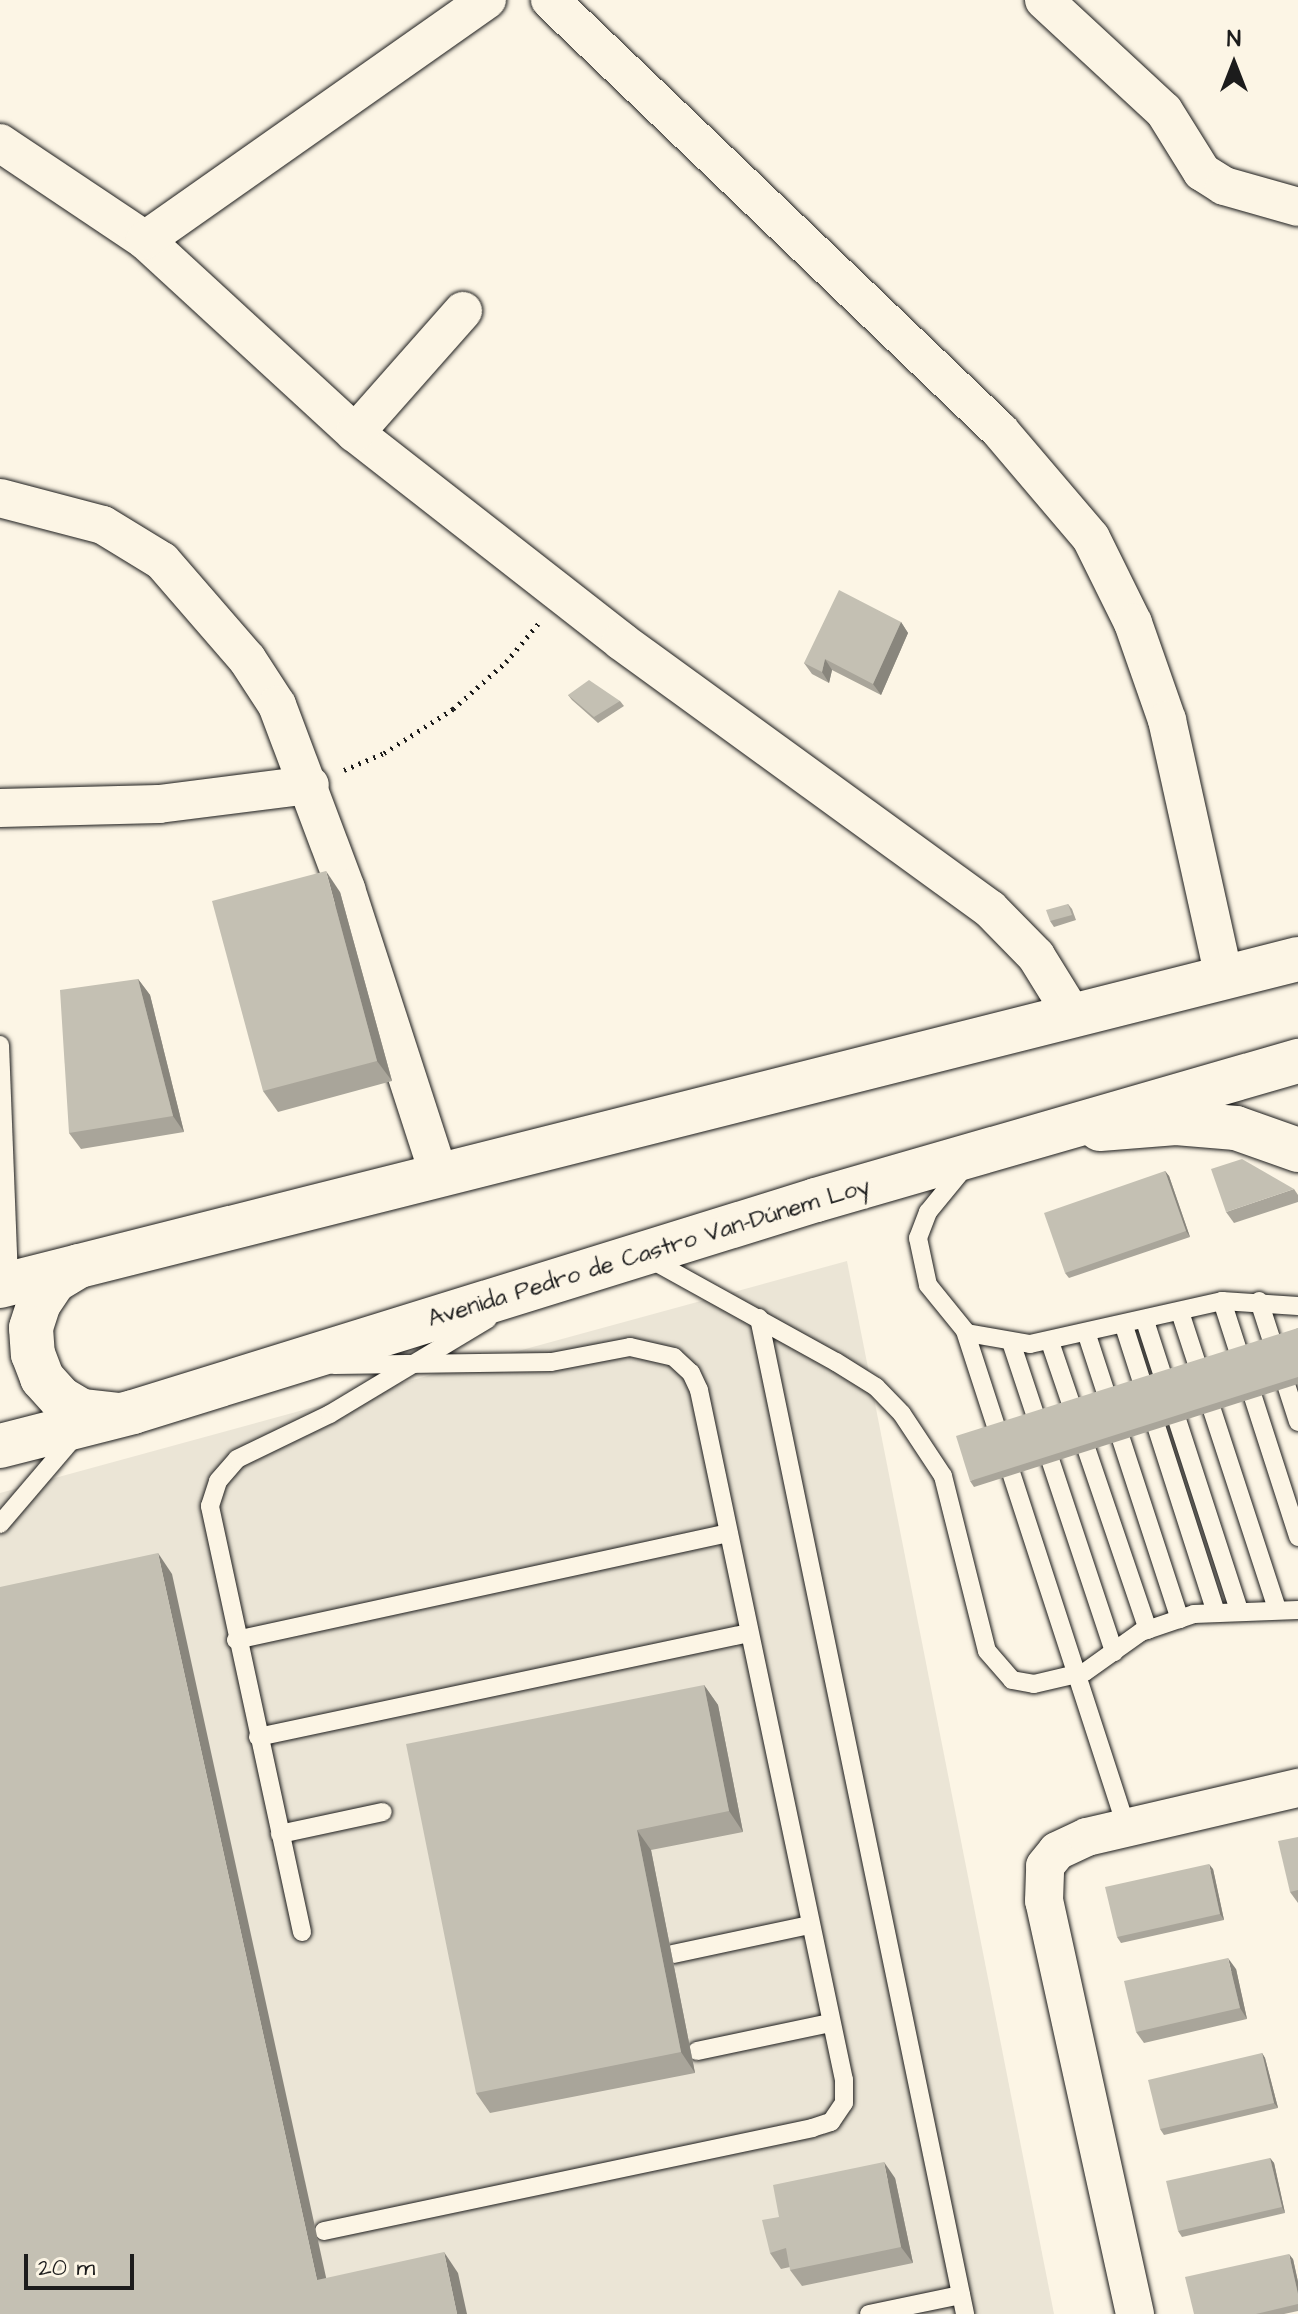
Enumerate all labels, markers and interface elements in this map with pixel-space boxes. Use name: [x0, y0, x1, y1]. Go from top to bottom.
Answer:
north arrow: [1194, 24, 1274, 104]
text: N: [1227, 24, 1241, 55]
street label: Avenida Pedro de Castro Van-Dúnem Loy: [424, 1172, 874, 1334]
scale bar: [28, 2238, 138, 2288]
text: 20 m: [38, 2251, 95, 2285]

